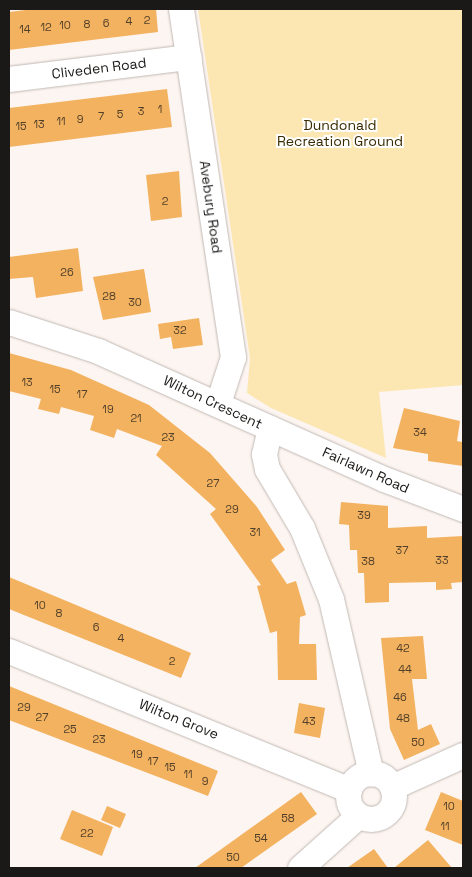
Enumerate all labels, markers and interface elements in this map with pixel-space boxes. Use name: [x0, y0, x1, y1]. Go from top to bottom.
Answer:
house number: 2: [144, 13, 150, 27]
house number: 4: [126, 14, 132, 28]
house number: 6: [103, 16, 109, 30]
house number: 8: [84, 17, 90, 31]
house number: 10: [59, 18, 71, 32]
house number: 12: [40, 20, 52, 34]
house number: 14: [19, 22, 31, 36]
street label: Cliveden Road: [51, 54, 147, 82]
house number: 1: [158, 102, 162, 116]
house number: 3: [138, 104, 144, 118]
house number: 5: [117, 107, 123, 121]
house number: 7: [98, 109, 104, 123]
house number: 9: [77, 112, 83, 126]
house number: 11: [56, 114, 66, 128]
house number: 13: [33, 117, 45, 131]
park label: Dundonald Recreation Ground: [277, 117, 403, 150]
house number: 15: [15, 119, 27, 133]
street label: Avebury Road: [196, 160, 226, 254]
house number: 2: [162, 194, 168, 208]
house number: 26: [60, 265, 74, 279]
house number: 28: [102, 289, 116, 303]
house number: 30: [128, 295, 142, 309]
house number: 32: [173, 323, 187, 337]
street label: Wilton Crescent: [161, 372, 265, 432]
house number: 13: [21, 375, 33, 389]
house number: 15: [49, 382, 61, 396]
house number: 17: [77, 387, 87, 401]
house number: 19: [102, 402, 114, 416]
house number: 21: [130, 411, 142, 425]
house number: 34: [413, 425, 427, 439]
house number: 23: [161, 430, 175, 444]
street label: Fairlawn Road: [320, 443, 412, 497]
house number: 27: [207, 476, 219, 490]
house number: 29: [225, 502, 239, 516]
house number: 39: [357, 508, 371, 522]
house number: 31: [249, 525, 261, 539]
house number: 37: [396, 543, 408, 557]
house number: 33: [435, 553, 449, 567]
house number: 38: [361, 554, 375, 568]
house number: 10: [34, 598, 46, 612]
house number: 8: [56, 606, 62, 620]
house number: 6: [93, 620, 99, 634]
house number: 4: [118, 631, 124, 645]
house number: 42: [396, 641, 410, 655]
house number: 2: [169, 654, 175, 668]
house number: 44: [398, 662, 412, 676]
house number: 46: [393, 690, 407, 704]
street label: Wilton Grove: [137, 695, 221, 743]
house number: 29: [17, 700, 31, 714]
house number: 27: [36, 710, 48, 724]
house number: 48: [396, 711, 410, 725]
house number: 43: [302, 714, 316, 728]
house number: 25: [63, 722, 77, 736]
house number: 23: [92, 732, 106, 746]
house number: 50: [411, 735, 425, 749]
house number: 19: [131, 747, 143, 761]
house number: 17: [148, 754, 158, 768]
house number: 15: [164, 760, 176, 774]
house number: 11: [183, 767, 193, 781]
house number: 9: [202, 774, 208, 788]
house number: 10: [443, 799, 455, 813]
house number: 58: [281, 811, 295, 825]
house number: 11: [440, 819, 450, 833]
house number: 22: [80, 826, 94, 840]
house number: 54: [254, 831, 268, 845]
house number: 50: [226, 850, 240, 864]

